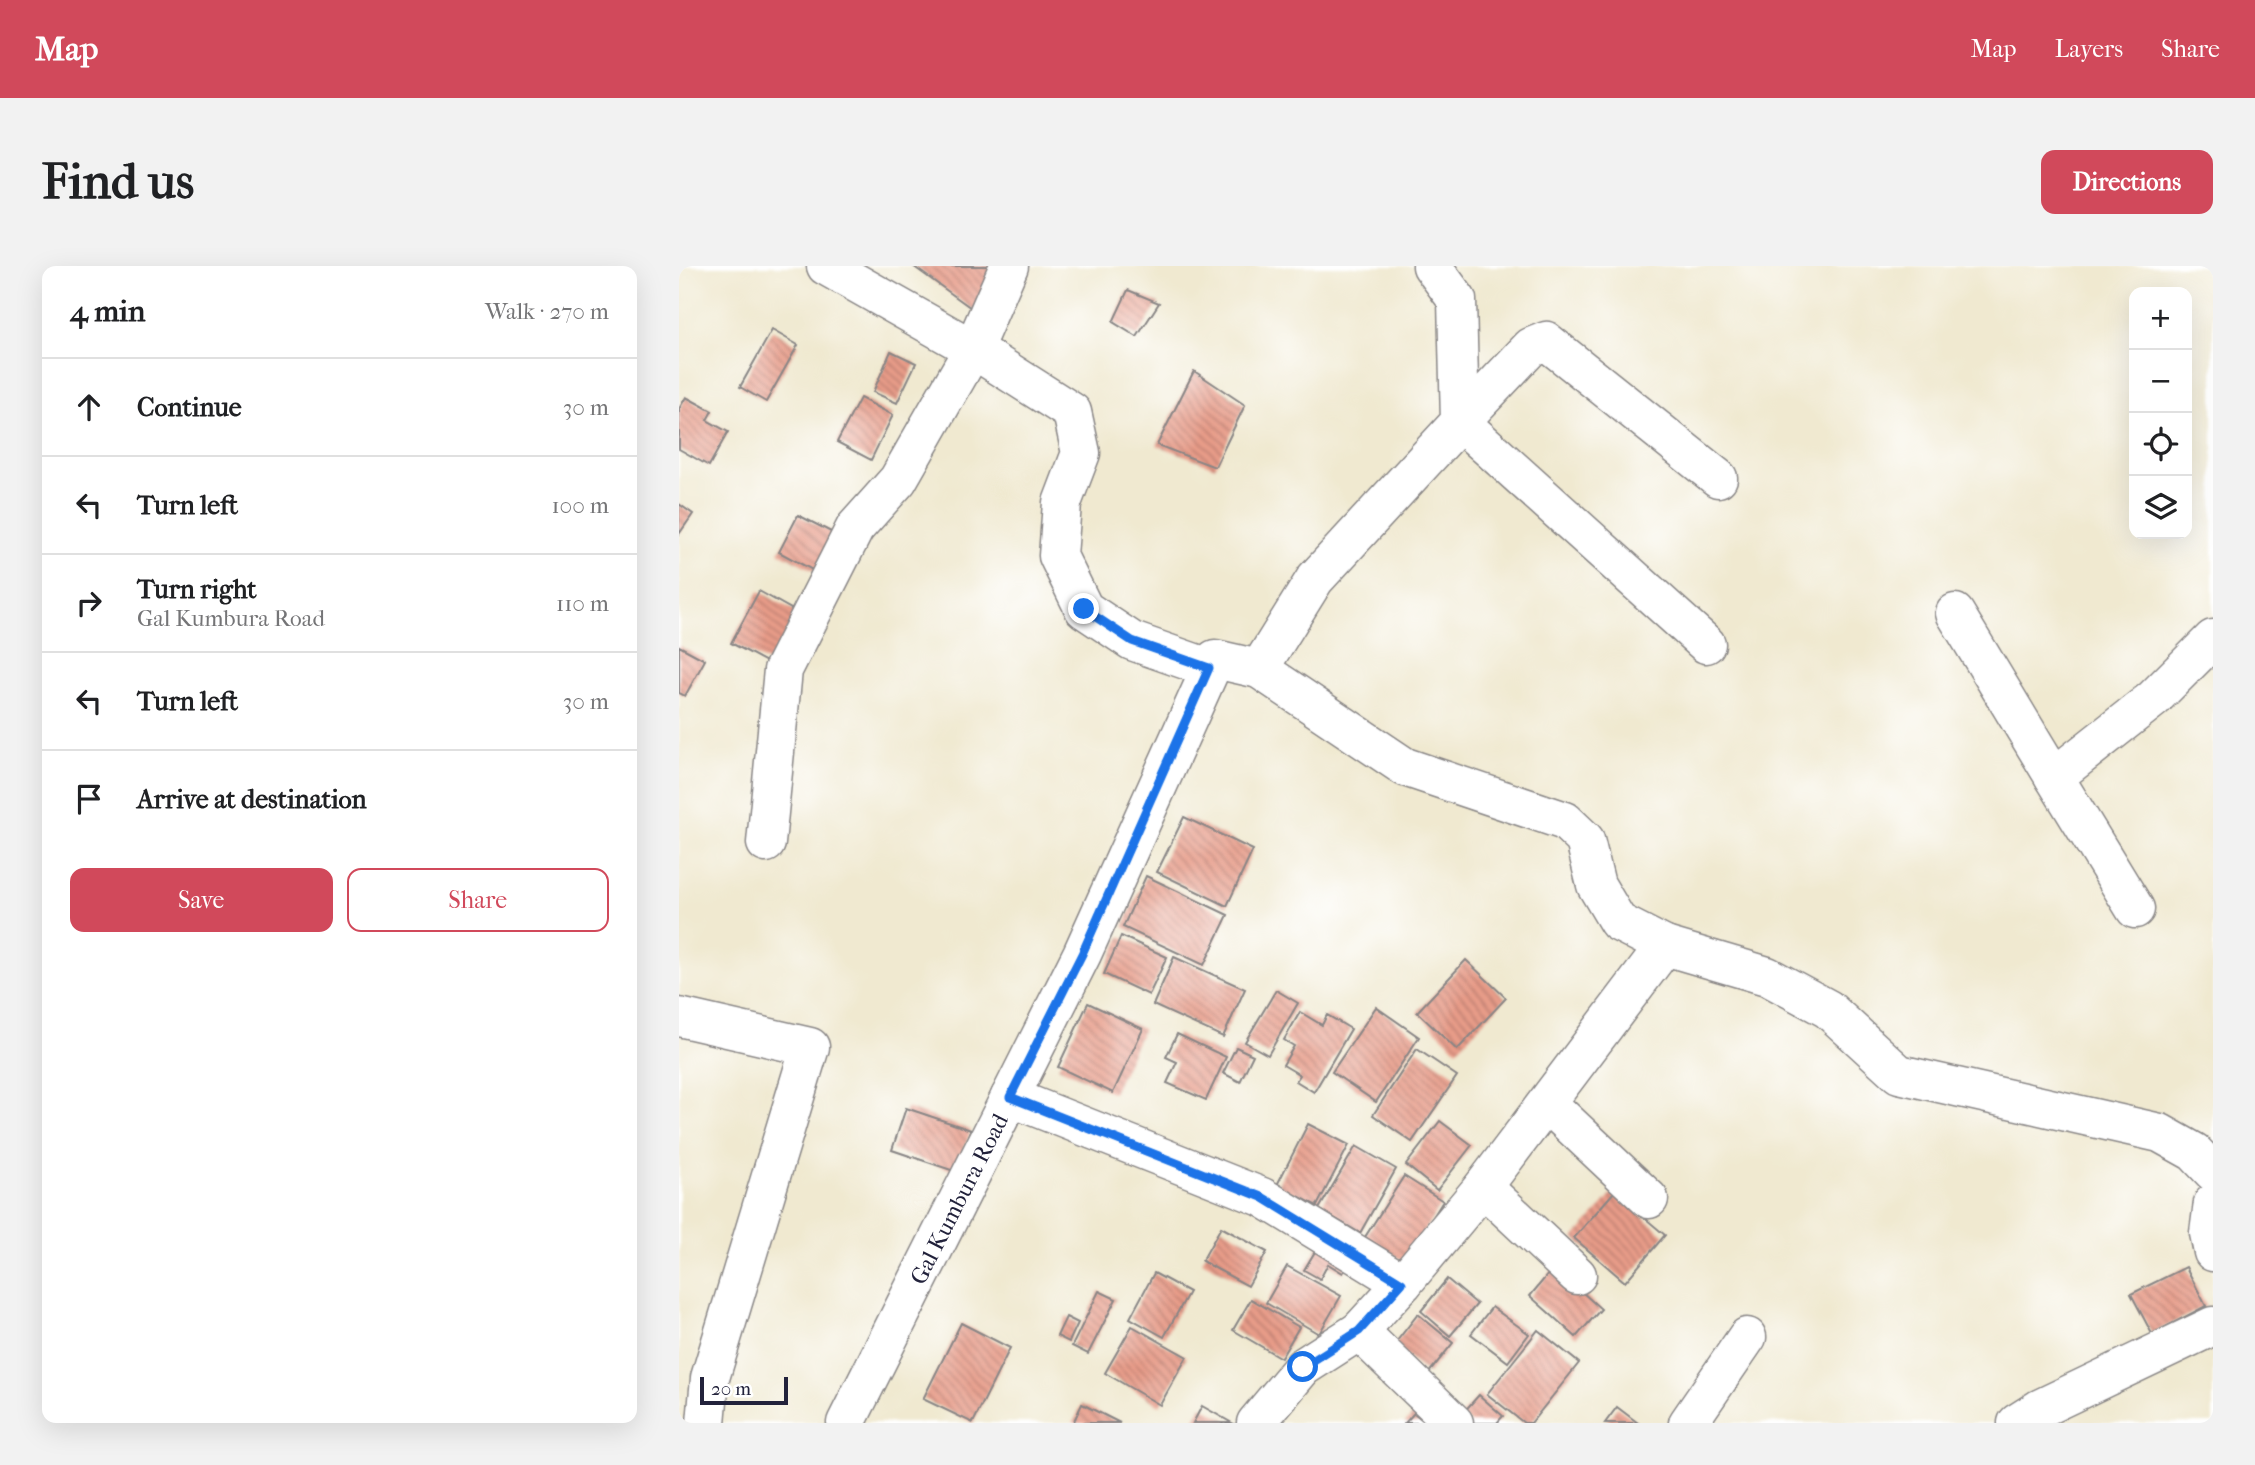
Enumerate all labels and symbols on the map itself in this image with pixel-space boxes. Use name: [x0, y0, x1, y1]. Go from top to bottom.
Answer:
route end: [1068, 593, 1099, 624]
street label: Gal Kumbura Road: [905, 1109, 1014, 1289]
route start: [1287, 1351, 1318, 1382]
scale bar: [700, 1374, 787, 1406]

